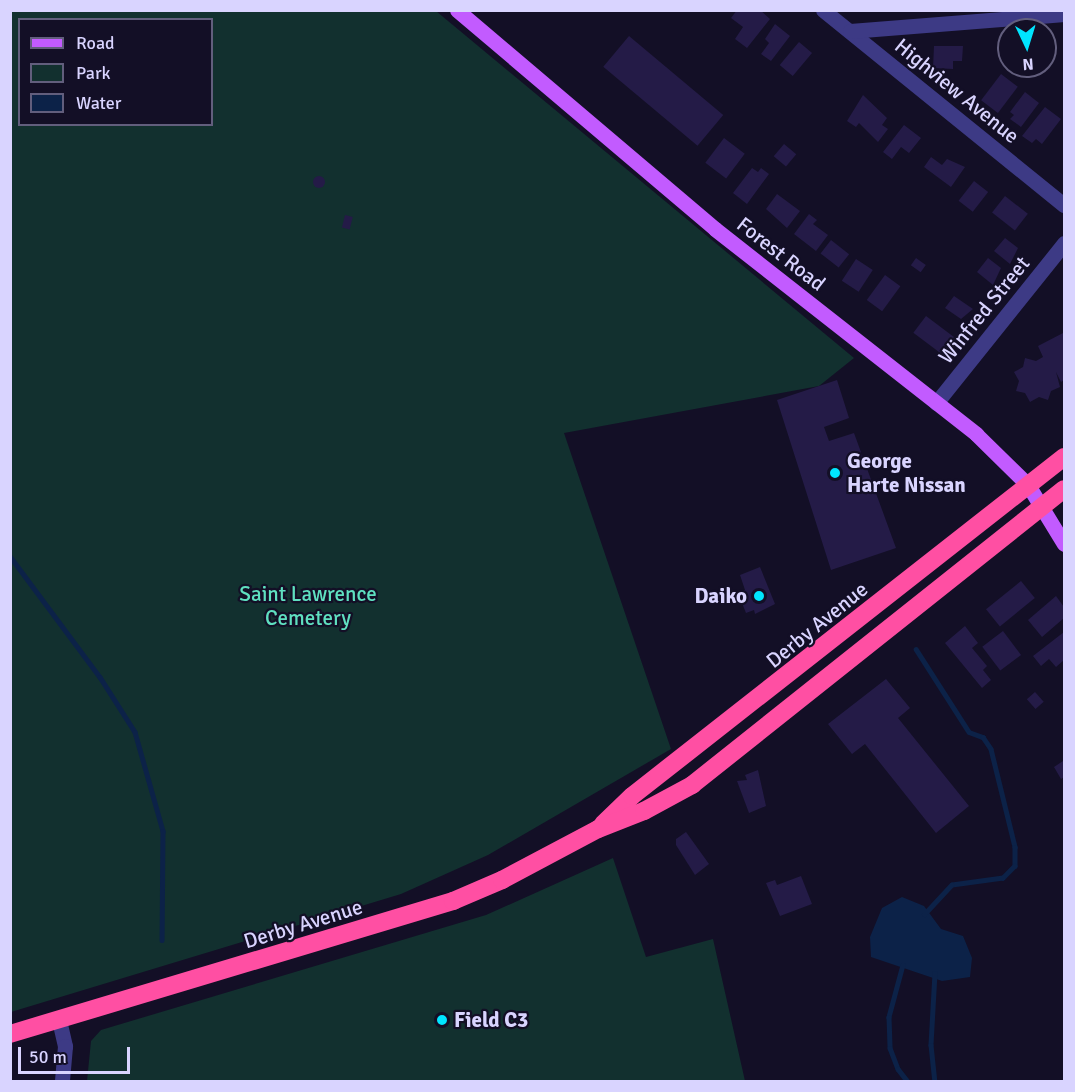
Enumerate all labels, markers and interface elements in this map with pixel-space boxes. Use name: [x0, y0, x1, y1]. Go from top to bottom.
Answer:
legend: [18, 18, 213, 126]
north arrow: [997, 18, 1057, 78]
text: Road: [76, 32, 115, 54]
street label: Highview Avenue: [890, 33, 1024, 149]
text: N: [1022, 54, 1034, 74]
text: Park: [76, 62, 111, 84]
text: Water: [76, 92, 121, 114]
street label: Forest Road: [732, 212, 830, 296]
street label: Winfred Street: [933, 251, 1035, 369]
place label: George Harte Nissan: [847, 448, 966, 498]
marker: George Harte Nissan: [828, 466, 842, 480]
street label: Derby Avenue: [761, 576, 873, 674]
park label: Saint Lawrence Cemetery: [239, 581, 377, 631]
place label: Daiko: [695, 583, 747, 609]
marker: Daiko: [752, 589, 766, 603]
street label: Derby Avenue: [240, 894, 366, 954]
place label: Field C3: [454, 1007, 528, 1033]
marker: Field C3: [435, 1013, 449, 1027]
scale bar: [21, 1035, 134, 1073]
text: 50 m: [29, 1046, 67, 1068]

